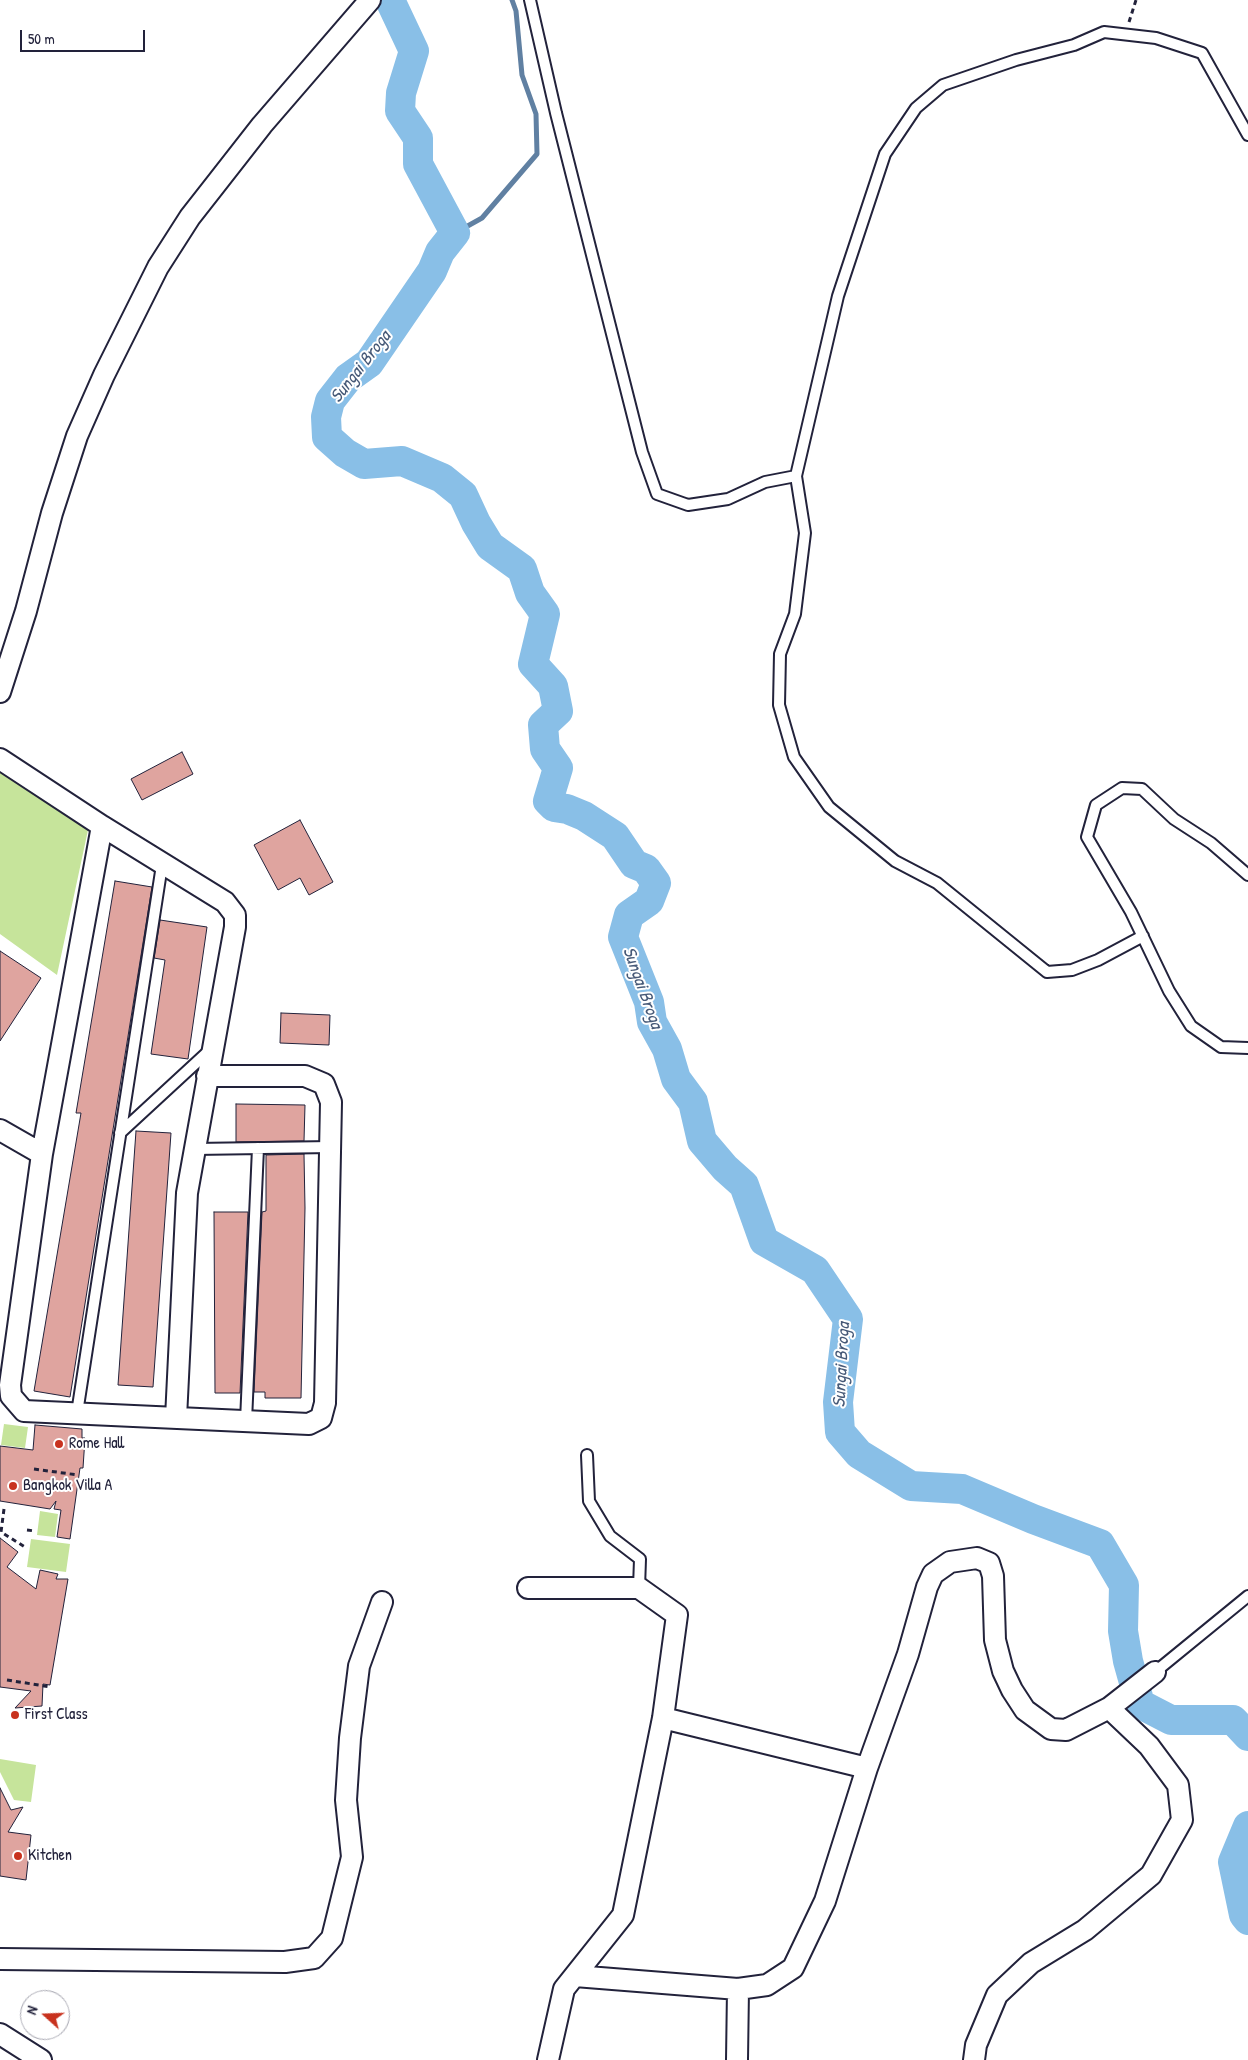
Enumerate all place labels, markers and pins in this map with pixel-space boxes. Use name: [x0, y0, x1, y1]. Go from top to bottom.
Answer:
place label: Rome Hall: [69, 1434, 124, 1454]
marker: Rome Hall: [53, 1438, 65, 1450]
place label: Bangkok Villa A: [23, 1476, 112, 1496]
marker: Bangkok Villa A: [7, 1480, 19, 1492]
place label: First Class: [25, 1705, 88, 1725]
marker: First Class: [9, 1709, 21, 1721]
place label: Kitchen: [28, 1846, 72, 1866]
marker: Kitchen: [12, 1850, 24, 1862]

